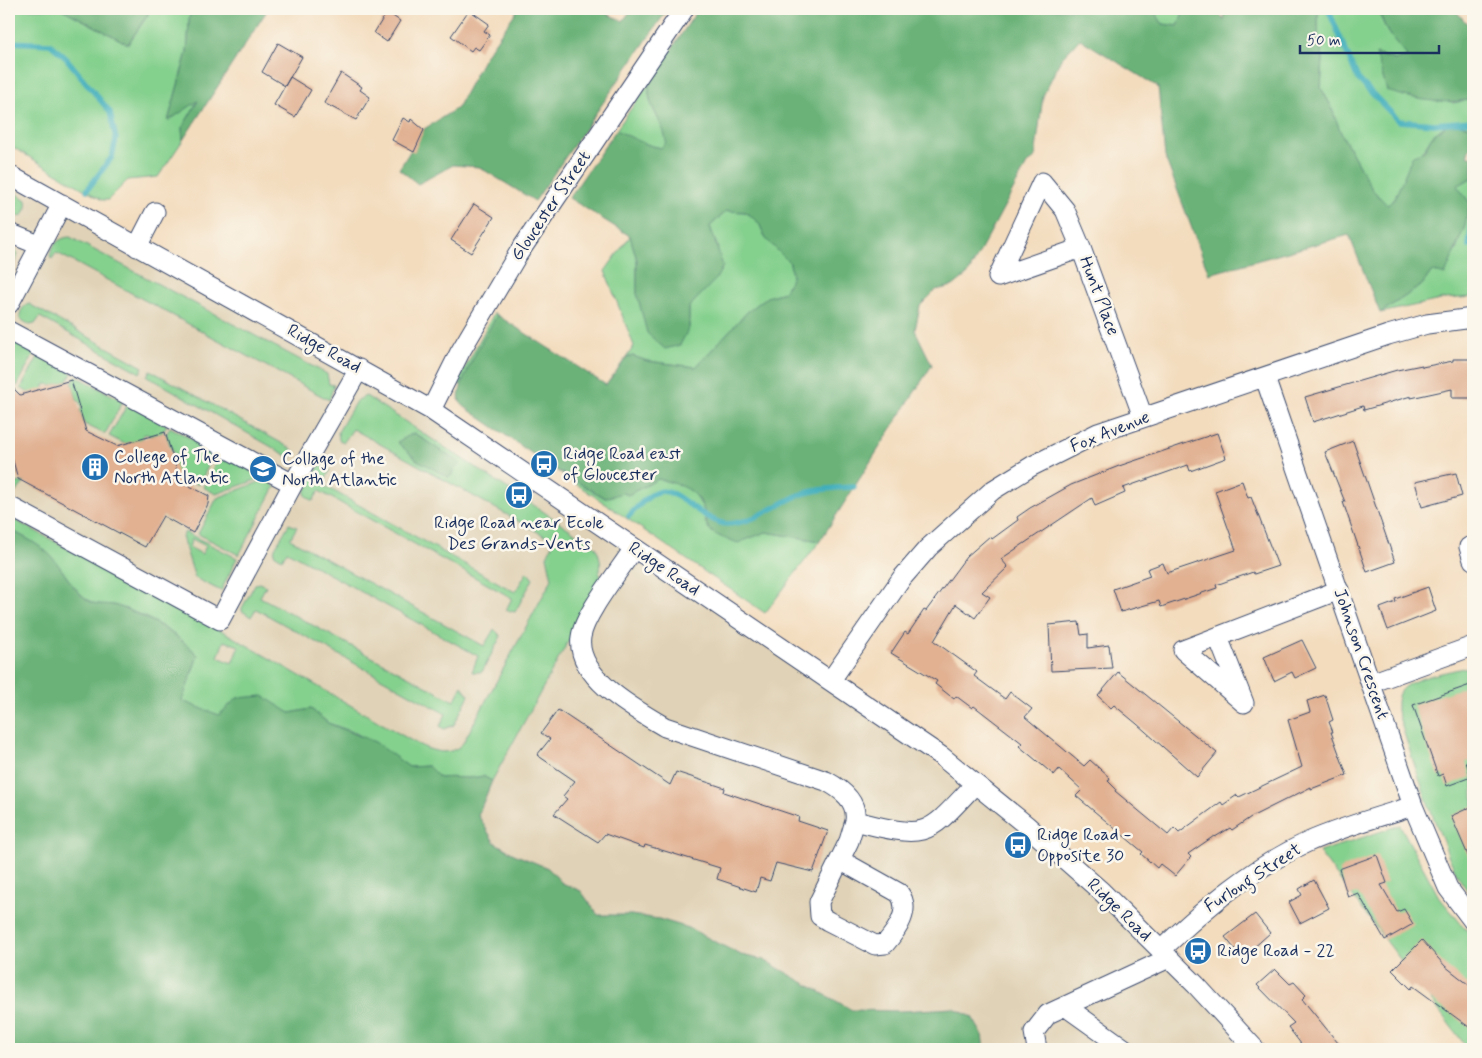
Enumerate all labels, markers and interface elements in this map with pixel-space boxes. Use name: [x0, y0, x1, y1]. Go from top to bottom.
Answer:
scale bar: [1300, 22, 1438, 54]
text: 50 m: [1307, 31, 1341, 51]
street label: Gloucester Street: [505, 146, 597, 266]
street label: Hunt Place: [1073, 253, 1125, 339]
street label: Ridge Road: [282, 319, 366, 380]
street label: Fox Avenue: [1067, 405, 1153, 459]
place label: Ridge Road east of Gloucester: [563, 442, 681, 487]
place label: College of The North Atlantic: [114, 445, 229, 490]
place label: Collage of the North Atlantic: [282, 447, 397, 492]
bus stop icon: Ridge Road east of Gloucester: [529, 449, 559, 479]
building icon: College of The North Atlantic: [80, 452, 110, 482]
school or university icon: Collage of the North Atlantic: [248, 454, 278, 484]
bus stop icon: Ridge Road near Ecole Des Grands-Vents: [504, 480, 534, 510]
place label: Ridge Road near Ecole Des Grands-Vents: [434, 511, 604, 556]
street label: Ridge Road: [623, 536, 705, 603]
street label: Johnson Crescent: [1327, 585, 1395, 723]
place label: Ridge Road - Opposite 30: [1037, 823, 1132, 868]
bus stop icon: Ridge Road - Opposite 30: [1003, 830, 1033, 860]
street label: Furlong Street: [1200, 838, 1307, 920]
street label: Ridge Road: [1081, 873, 1157, 948]
bus stop icon: Ridge Road - 22: [1183, 936, 1213, 966]
place label: Ridge Road - 22: [1217, 939, 1335, 964]

